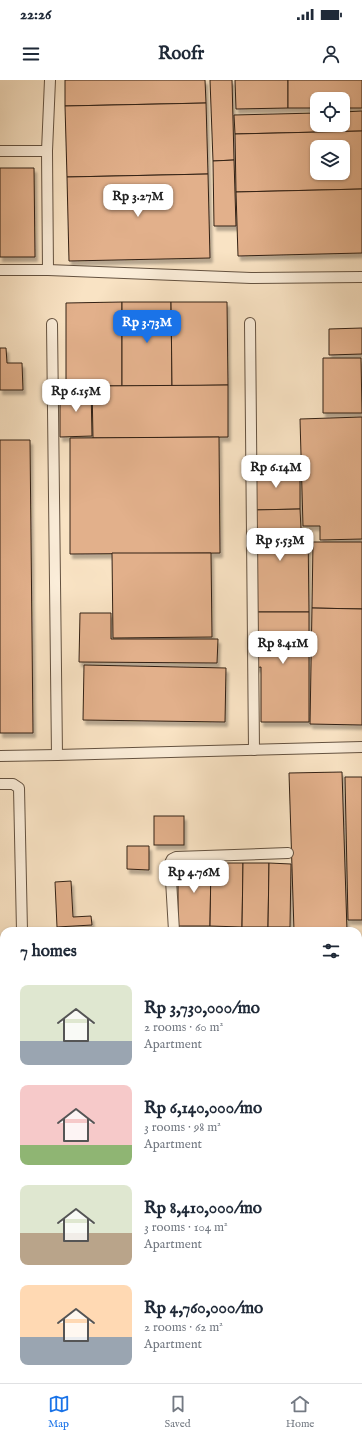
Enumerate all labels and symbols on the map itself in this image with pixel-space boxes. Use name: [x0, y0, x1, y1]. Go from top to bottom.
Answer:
pin: Rp 3.27M: [97, 184, 179, 218]
pin: Rp 3.73M: [106, 310, 188, 344]
pin: Rp 6.15M: [35, 379, 117, 413]
pin: Rp 6.14M: [235, 455, 317, 489]
pin: Rp 5.53M: [239, 528, 321, 562]
pin: Rp 8.41M: [242, 631, 324, 665]
pin: Rp 4.76M: [153, 860, 235, 894]

